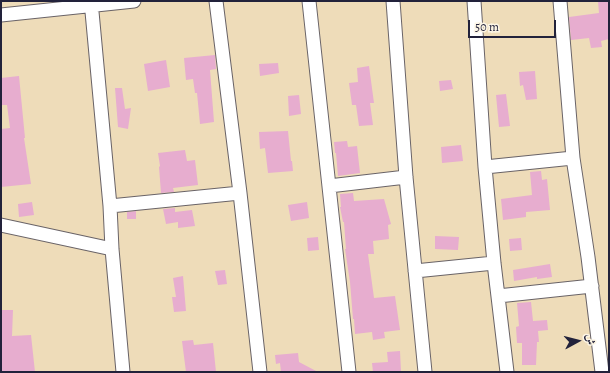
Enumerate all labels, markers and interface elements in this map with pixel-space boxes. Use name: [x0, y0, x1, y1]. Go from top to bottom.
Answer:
scale bar: [470, 12, 558, 38]
text: 50 m: [475, 19, 499, 35]
north arrow: [558, 321, 598, 361]
text: ش: [582, 333, 599, 346]

